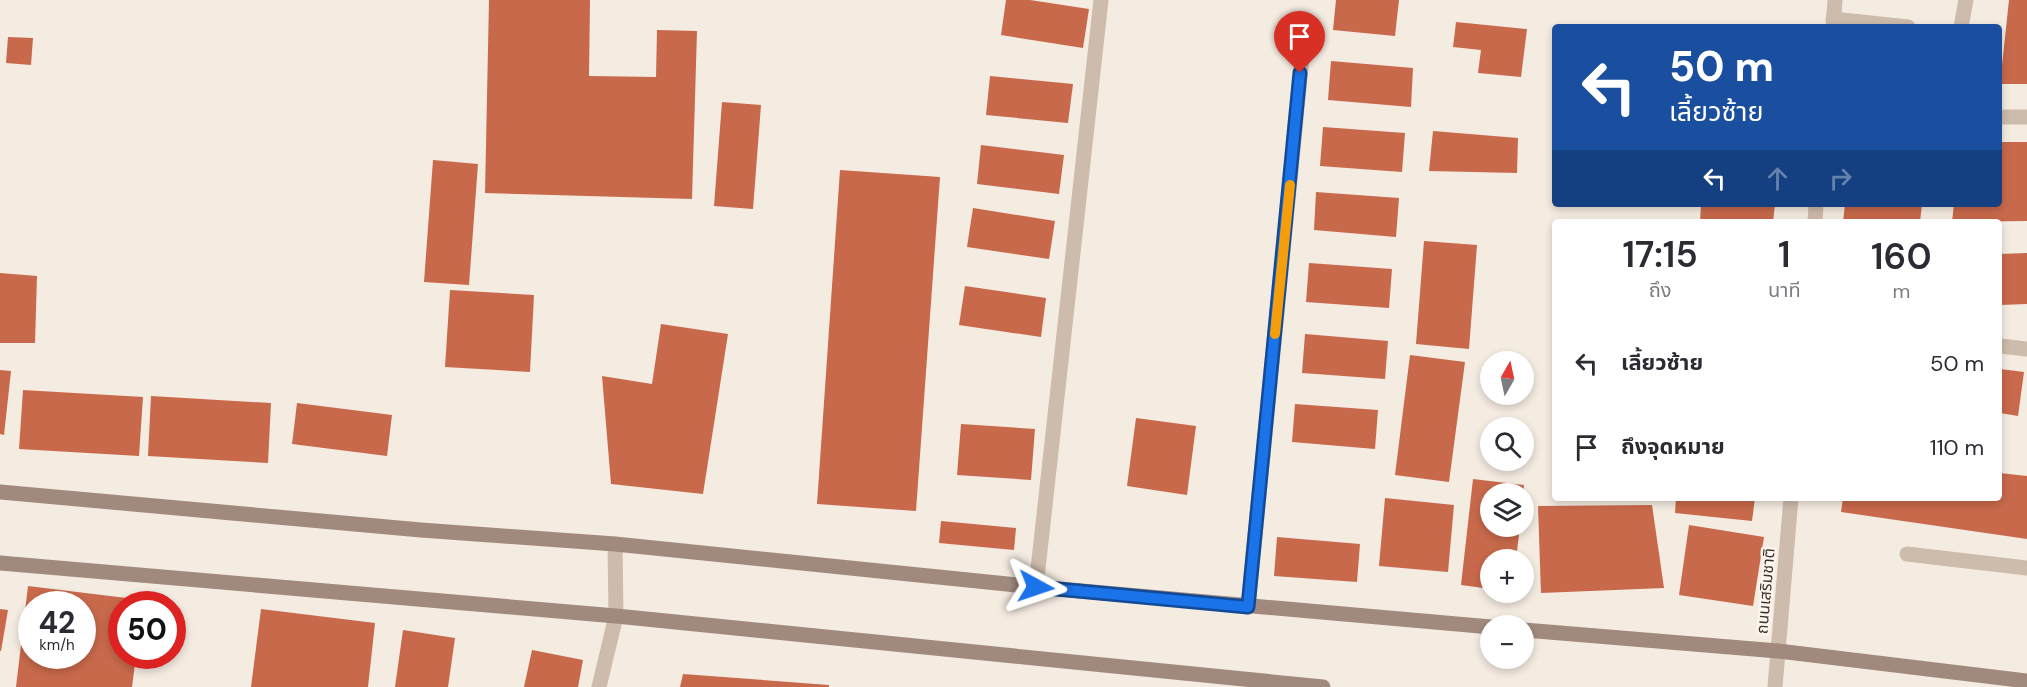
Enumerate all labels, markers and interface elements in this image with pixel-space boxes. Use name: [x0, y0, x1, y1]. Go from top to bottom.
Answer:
pin: [1274, 11, 1325, 73]
icon: arrive: [1283, 20, 1316, 53]
text: 50 m: [1669, 39, 1774, 94]
icon: left: [1570, 48, 1648, 126]
text: เลี้ยวซ้าย: [1669, 94, 1763, 129]
icon: left: [1698, 162, 1731, 195]
icon: ahead: [1761, 162, 1794, 195]
icon: right: [1824, 162, 1857, 195]
text: 17:15: [1622, 231, 1698, 278]
text: 1: [1778, 231, 1791, 278]
text: 160: [1871, 233, 1932, 280]
text: ถึง: [1649, 277, 1671, 303]
text: นาที: [1768, 277, 1801, 303]
text: m: [1892, 278, 1910, 304]
icon: left: [1570, 347, 1603, 380]
text: เลี้ยวซ้าย: [1621, 348, 1703, 377]
text: 50 m: [1930, 349, 1984, 378]
north arrow: [1480, 351, 1534, 405]
map controls: [1480, 351, 1534, 669]
button: search: [1480, 417, 1534, 471]
icon: arrive: [1570, 431, 1603, 464]
text: ถึงจุดหมาย: [1621, 432, 1725, 461]
text: 110 m: [1930, 433, 1984, 462]
button: layers: [1480, 483, 1534, 537]
street label: ถนนเสริมชาติ: [1751, 547, 1780, 635]
button: +: [1480, 549, 1534, 603]
position arrow: [1004, 555, 1068, 619]
speed limit sign: 50: [108, 591, 186, 669]
text: 42: [39, 603, 75, 642]
button: −: [1480, 615, 1534, 669]
text: km/h: [39, 635, 75, 655]

